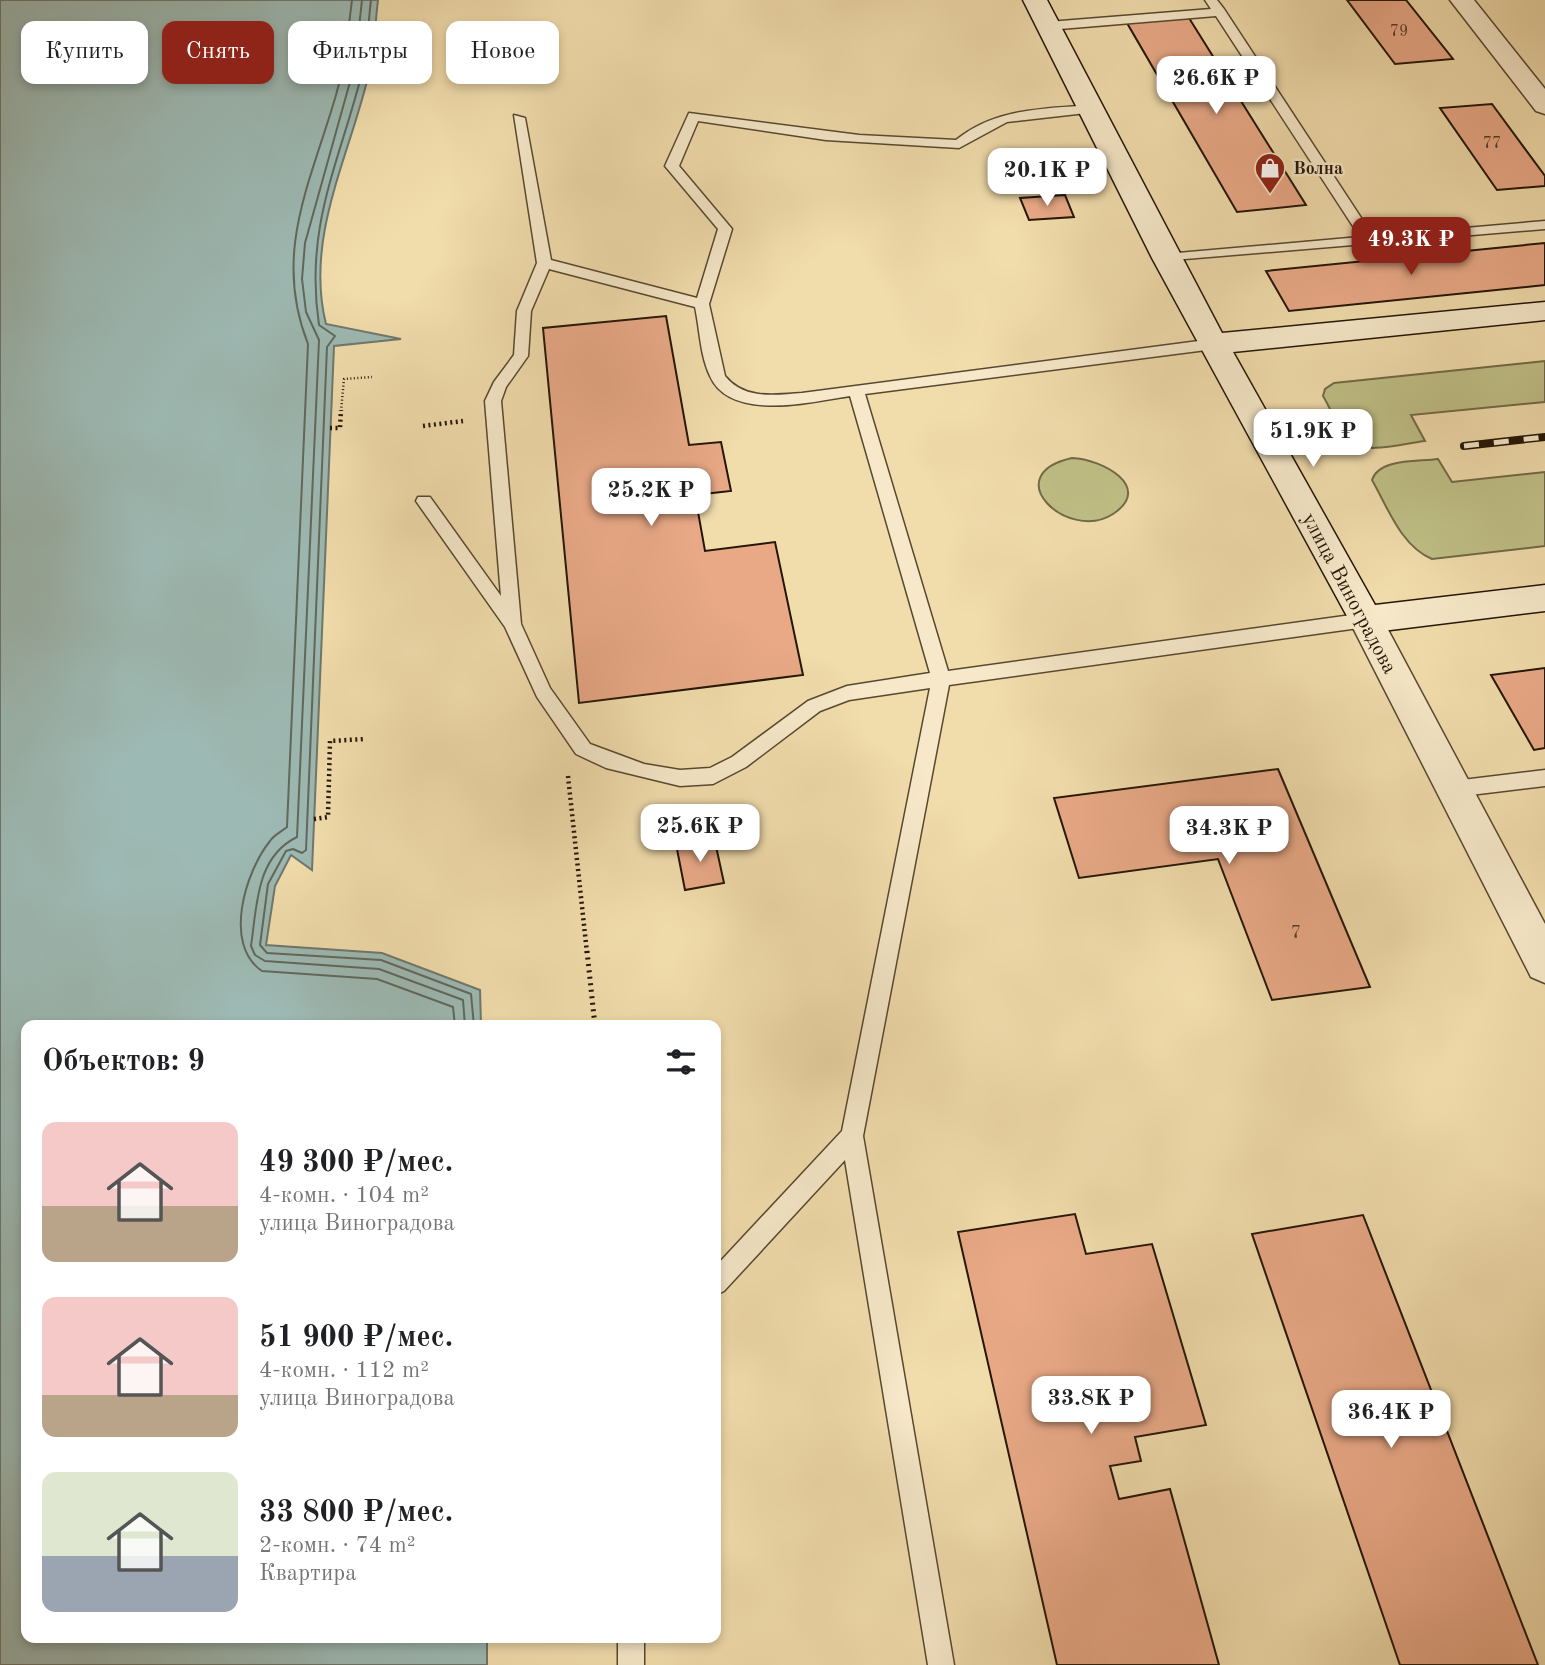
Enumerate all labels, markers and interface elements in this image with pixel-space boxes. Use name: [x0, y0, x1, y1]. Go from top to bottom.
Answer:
chip: Купить: [21, 21, 148, 84]
chip: Снять: [162, 21, 274, 84]
chip: Фильтры: [288, 21, 432, 84]
chip: Новое: [446, 21, 559, 84]
house number: 79: [1390, 24, 1408, 40]
pin: 26.6K ₽: [1151, 57, 1281, 116]
text: 26.6K ₽: [1173, 67, 1259, 90]
house number: 77: [1483, 136, 1501, 152]
pin: 20.1K ₽: [982, 148, 1112, 208]
shop icon: Волна: [1253, 151, 1287, 195]
text: 20.1K ₽: [1004, 159, 1090, 182]
place label: Волна: [1293, 160, 1343, 178]
pin: 49.3K ₽: [1346, 218, 1476, 277]
text: 49.3K ₽: [1368, 228, 1454, 251]
pin: 51.9K ₽: [1248, 410, 1378, 469]
text: 51.9K ₽: [1270, 420, 1356, 443]
pin: 25.2K ₽: [586, 468, 716, 528]
text: 25.2K ₽: [608, 479, 694, 502]
street label: улица Виноградова: [1297, 510, 1400, 678]
pin: 25.6K ₽: [635, 804, 765, 864]
pin: 34.3K ₽: [1164, 806, 1294, 866]
text: 25.6K ₽: [657, 815, 743, 838]
text: 34.3K ₽: [1186, 817, 1272, 840]
house number: 7: [1291, 924, 1301, 942]
icon: filters: [662, 1043, 700, 1081]
text: Объектов: 9: [42, 1047, 205, 1077]
text: 49 300 ₽/мес.: [259, 1148, 453, 1178]
icon: home: [98, 1150, 182, 1234]
text: 4-комн. · 104 m²: [259, 1184, 429, 1207]
text: улица Виноградова: [259, 1212, 455, 1235]
text: 51 900 ₽/мес.: [259, 1323, 453, 1353]
icon: home: [98, 1325, 182, 1409]
text: 4-комн. · 112 m²: [259, 1359, 429, 1382]
pin: 33.8K ₽: [1026, 1376, 1156, 1436]
text: улица Виноградова: [259, 1387, 455, 1410]
text: 33.8K ₽: [1048, 1387, 1134, 1410]
pin: 36.4K ₽: [1326, 1390, 1456, 1450]
text: 36.4K ₽: [1348, 1401, 1434, 1424]
text: 33 800 ₽/мес.: [259, 1498, 453, 1528]
icon: home: [98, 1500, 182, 1584]
text: 2-комн. · 74 m²: [259, 1534, 416, 1557]
text: Квартира: [259, 1562, 357, 1585]

